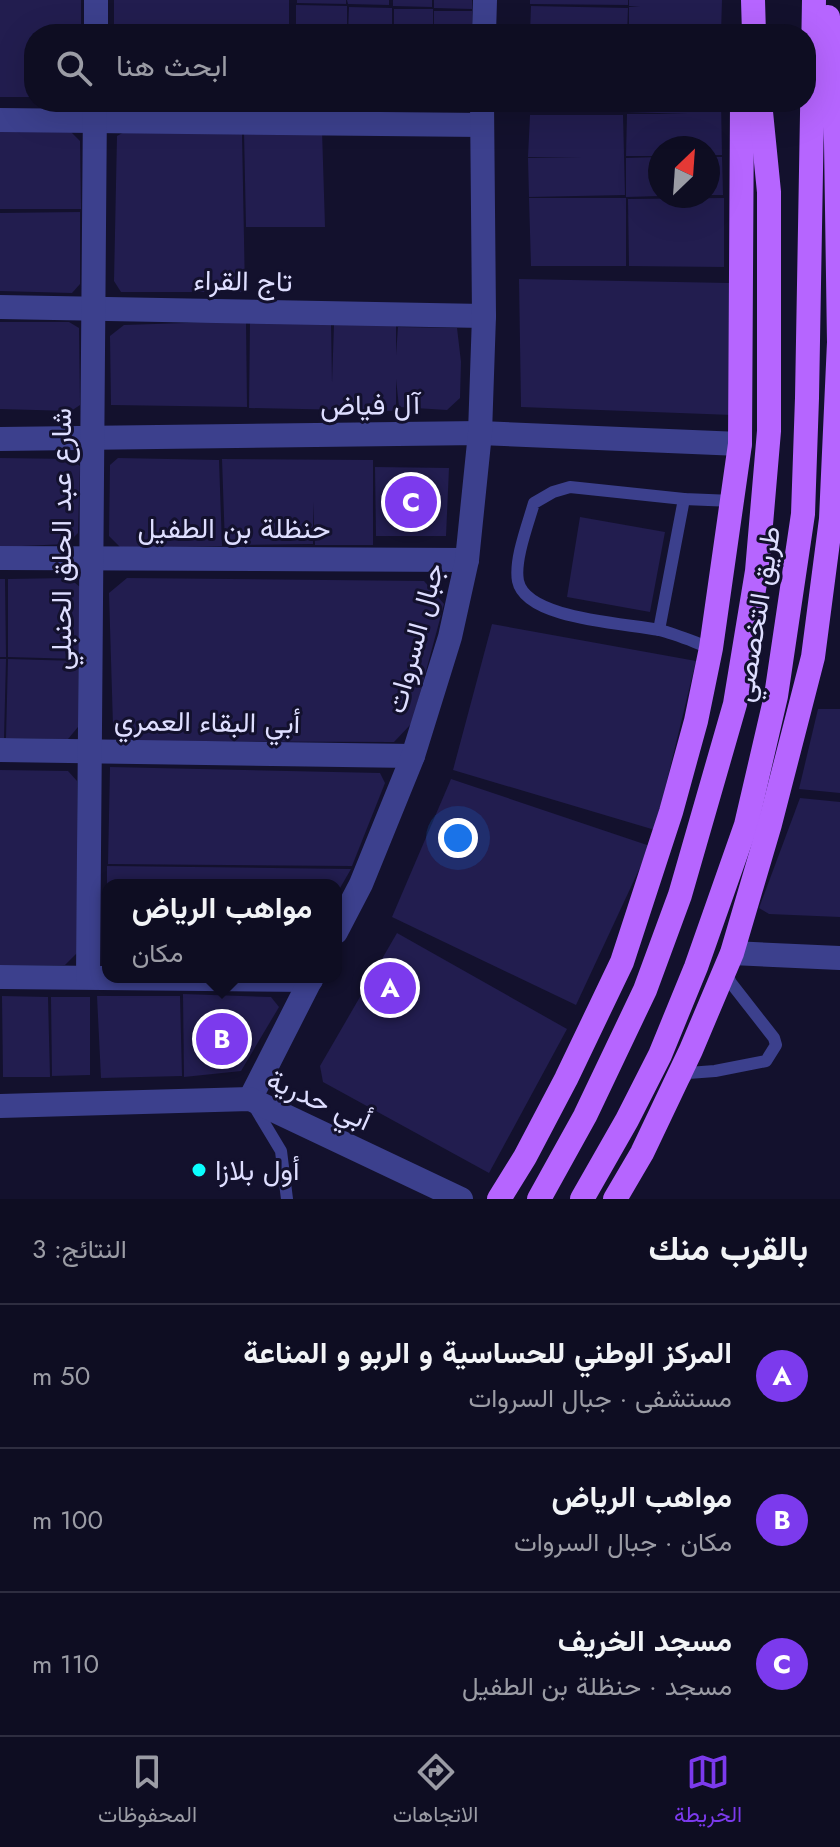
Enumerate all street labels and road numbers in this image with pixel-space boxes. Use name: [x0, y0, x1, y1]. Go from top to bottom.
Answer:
street label: تاج القراء: [193, 260, 293, 302]
street label: آل فياض: [320, 384, 423, 426]
street label: شارع عبد الحلق الحنبلي: [41, 408, 84, 670]
street label: حنظلة بن الطفيل: [137, 508, 331, 549]
street label: طريق التخصصي: [723, 523, 793, 705]
street label: جبال السروات: [375, 558, 455, 718]
street label: أبي البقاء العمري: [113, 700, 301, 746]
street label: أبي حدرية: [259, 1059, 378, 1143]

